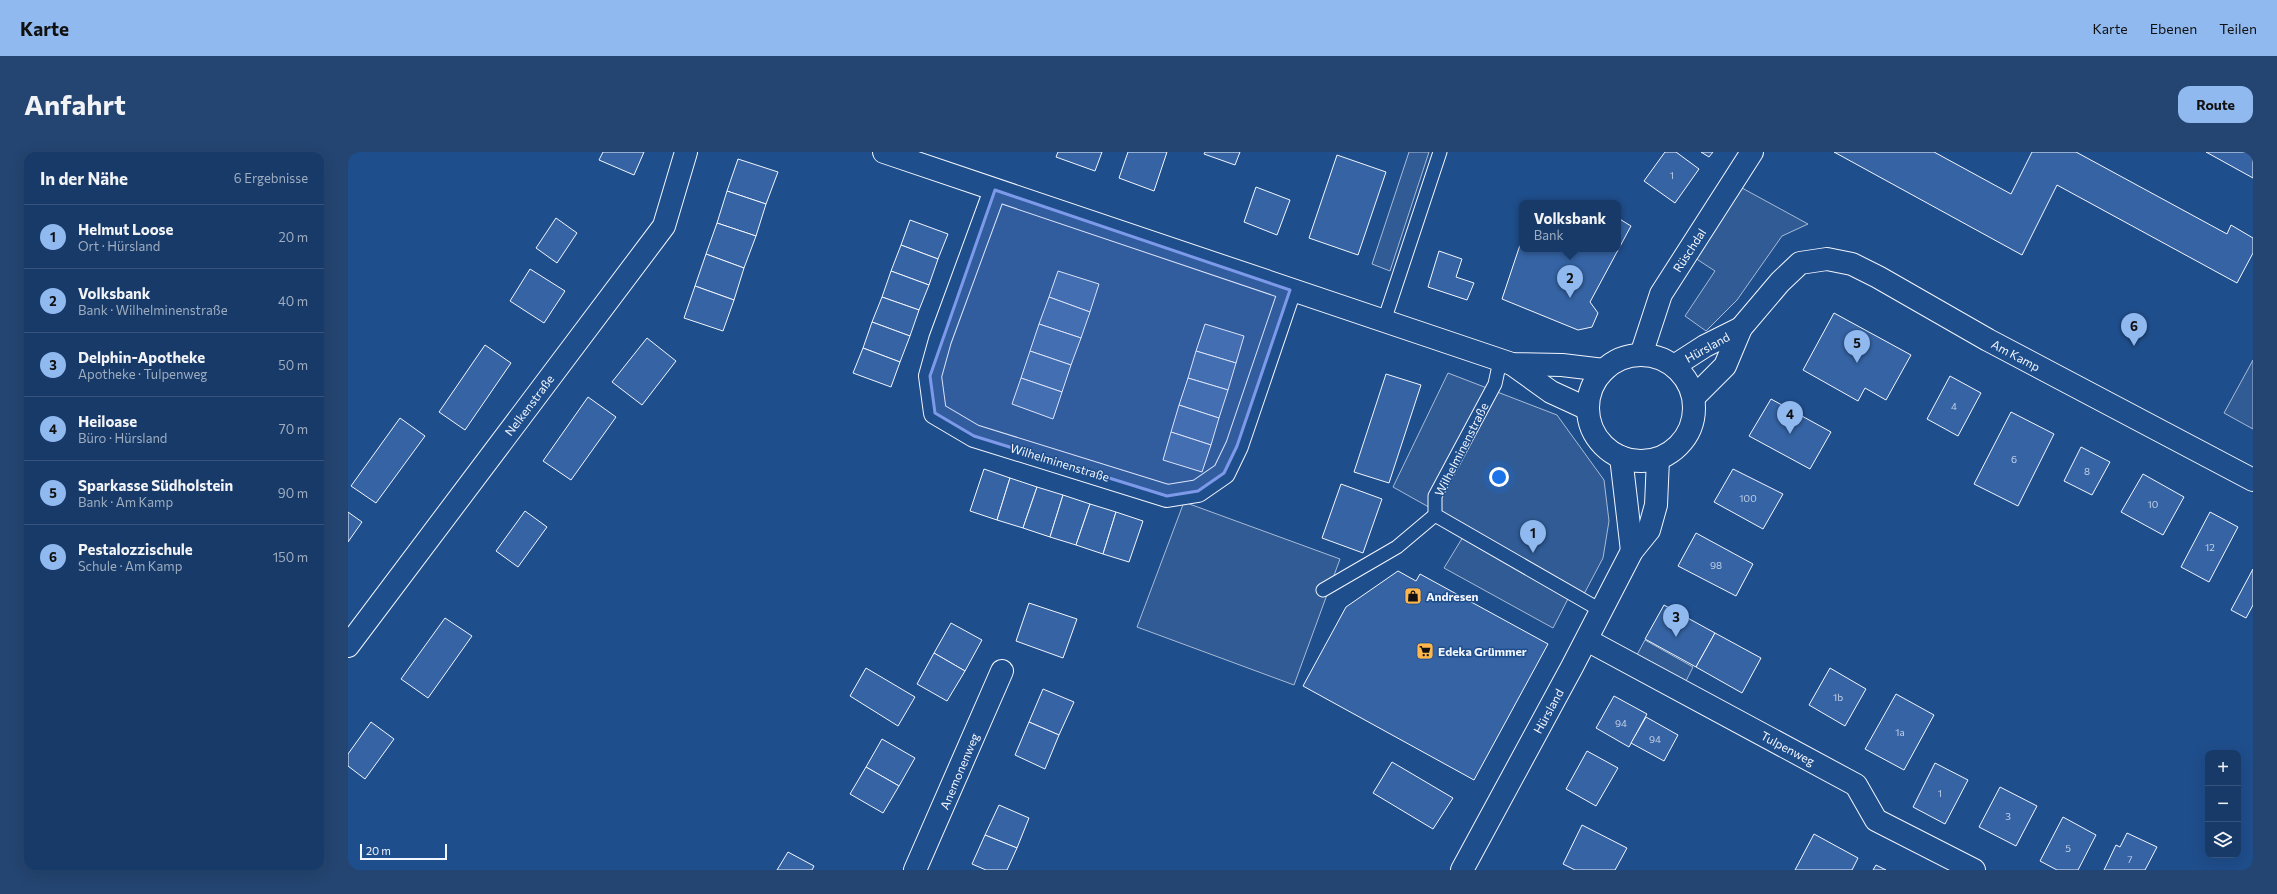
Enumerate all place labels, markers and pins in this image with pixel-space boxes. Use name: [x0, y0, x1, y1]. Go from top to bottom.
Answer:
pin: 2: [1557, 265, 1583, 298]
pin: 6: [2121, 313, 2147, 346]
pin: 5: [1844, 330, 1870, 363]
pin: 4: [1777, 401, 1803, 434]
pin: 1: [1520, 520, 1546, 553]
shop icon: Andresen: [1403, 586, 1423, 606]
place label: Andresen: [1426, 589, 1479, 603]
pin: 3: [1663, 604, 1689, 637]
supermarket icon: Edeka Grümmer: [1415, 641, 1435, 661]
place label: Edeka Grümmer: [1438, 644, 1527, 658]

